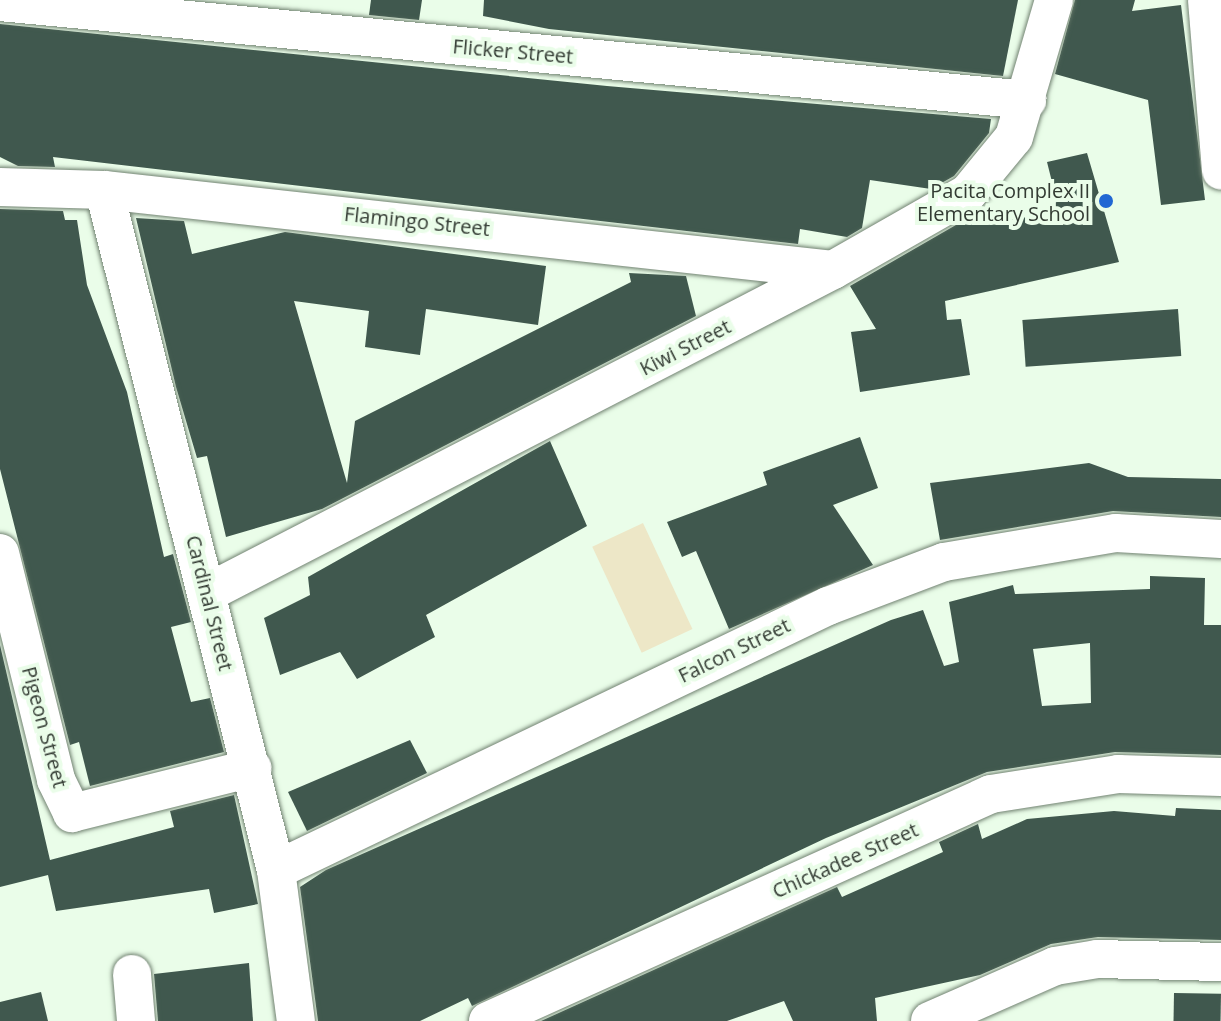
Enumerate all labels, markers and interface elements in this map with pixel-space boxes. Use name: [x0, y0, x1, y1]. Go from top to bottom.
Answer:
street label: Flicker Street: [452, 34, 574, 68]
place label: Pacita Complex II Elementary School: [917, 178, 1090, 225]
marker: Pacita Complex II Elementary School: [1097, 192, 1115, 210]
street label: Flamingo Street: [343, 201, 491, 241]
street label: Kiwi Street: [635, 314, 735, 380]
street label: Cardinal Street: [182, 533, 238, 673]
street label: Falcon Street: [674, 613, 794, 687]
street label: Pigeon Street: [17, 664, 73, 790]
street label: Chickadee Street: [768, 817, 922, 903]

